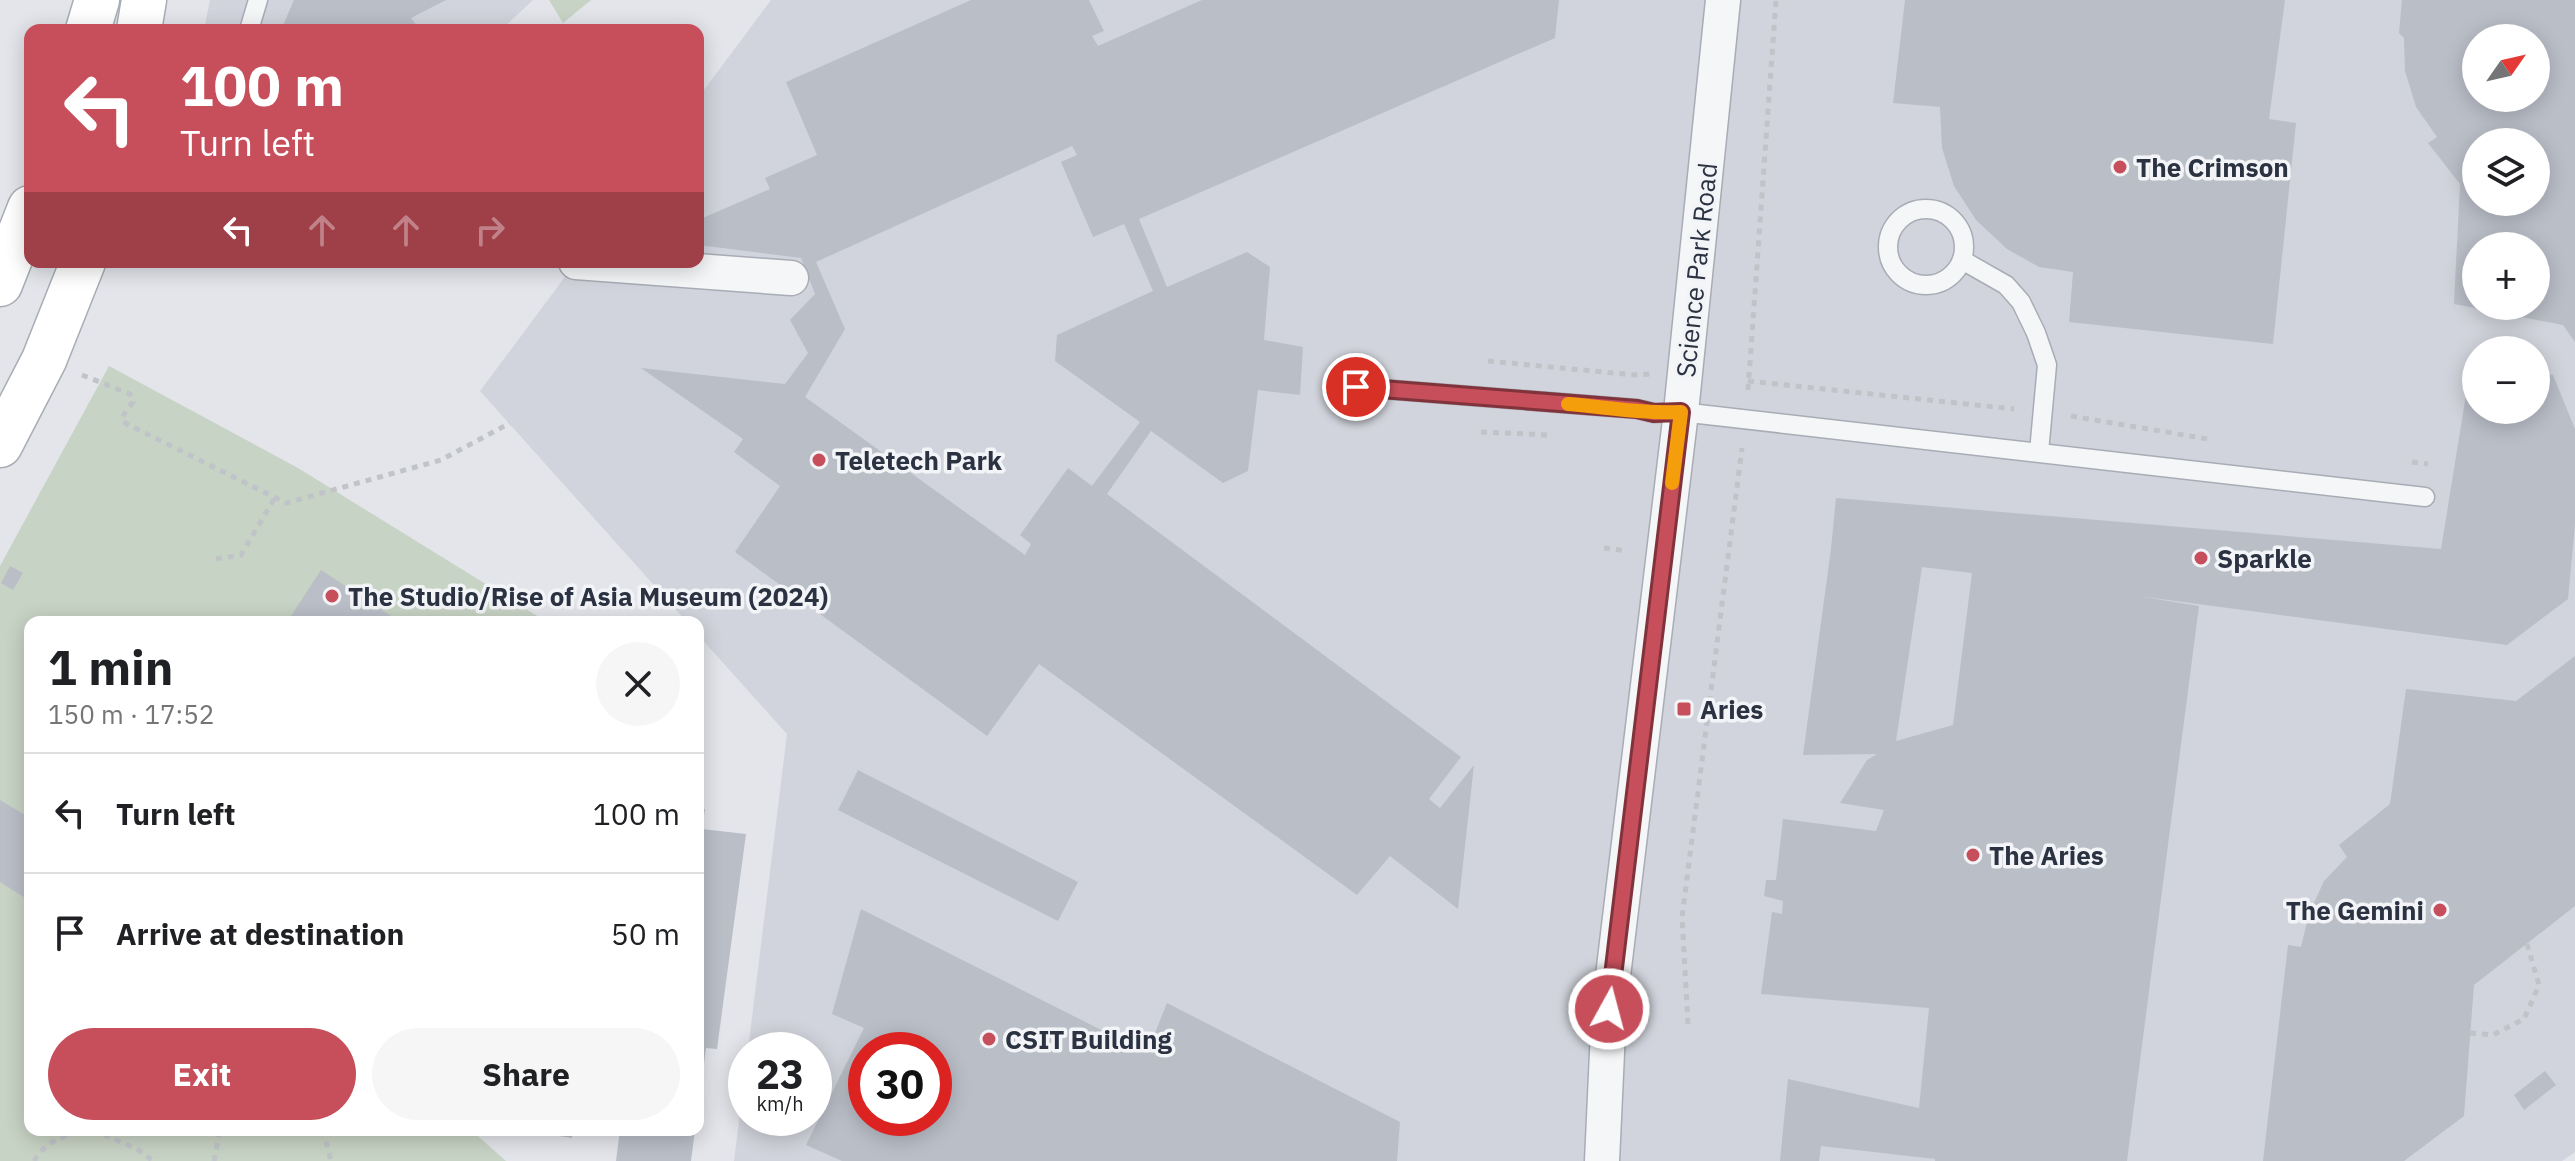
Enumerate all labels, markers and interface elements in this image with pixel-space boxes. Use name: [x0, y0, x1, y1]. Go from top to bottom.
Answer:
north arrow: [2462, 24, 2550, 112]
map controls: [2462, 24, 2550, 424]
text: 100 m: [180, 49, 344, 121]
icon: left: [48, 56, 152, 160]
text: Turn left: [180, 119, 315, 166]
button: layers: [2462, 128, 2550, 216]
place label: The Crimson: [2136, 150, 2289, 184]
marker: The Crimson: [2111, 158, 2129, 176]
street label: Science Park Road: [1668, 161, 1724, 379]
icon: left: [216, 208, 260, 252]
icon: ahead: [300, 208, 344, 252]
icon: ahead: [384, 208, 428, 252]
icon: right: [468, 208, 512, 252]
button: +: [2462, 232, 2550, 320]
button: −: [2462, 336, 2550, 424]
pin: [1322, 353, 1390, 421]
icon: arrive: [1334, 365, 1378, 409]
place label: Teletech Park: [835, 443, 1002, 477]
marker: Teletech Park: [810, 451, 828, 469]
place label: Sparkle: [2217, 541, 2312, 575]
marker: Sparkle: [2192, 549, 2210, 567]
place label: The Studio/Rise of Asia Museum (2024): [348, 579, 828, 613]
marker: The Studio/Rise of Asia Museum (2024): [323, 587, 341, 605]
text: 1 min: [48, 636, 173, 698]
button: close: [596, 642, 680, 726]
place label: Aries: [1700, 692, 1763, 726]
text: 150 m · 17:52: [48, 697, 214, 731]
marker: Aries: [1675, 700, 1693, 718]
icon: left: [48, 791, 92, 835]
text: Turn left: [116, 794, 235, 833]
text: 100 m: [593, 794, 680, 833]
place label: The Aries: [1989, 838, 2104, 872]
marker: The Aries: [1964, 846, 1982, 864]
place label: The Gemini: [2286, 893, 2424, 927]
marker: The Gemini: [2431, 901, 2449, 919]
icon: arrive: [48, 911, 92, 955]
text: Arrive at destination: [116, 914, 404, 953]
text: 50 m: [611, 914, 680, 953]
position arrow: [1567, 967, 1651, 1051]
place label: CSIT Building: [1005, 1022, 1172, 1056]
button: Exit: [48, 1028, 356, 1120]
button: Share: [372, 1028, 680, 1120]
marker: CSIT Building: [980, 1030, 998, 1048]
speed limit sign: 30: [848, 1032, 952, 1136]
text: 23: [756, 1048, 804, 1100]
text: km/h: [756, 1090, 804, 1117]

